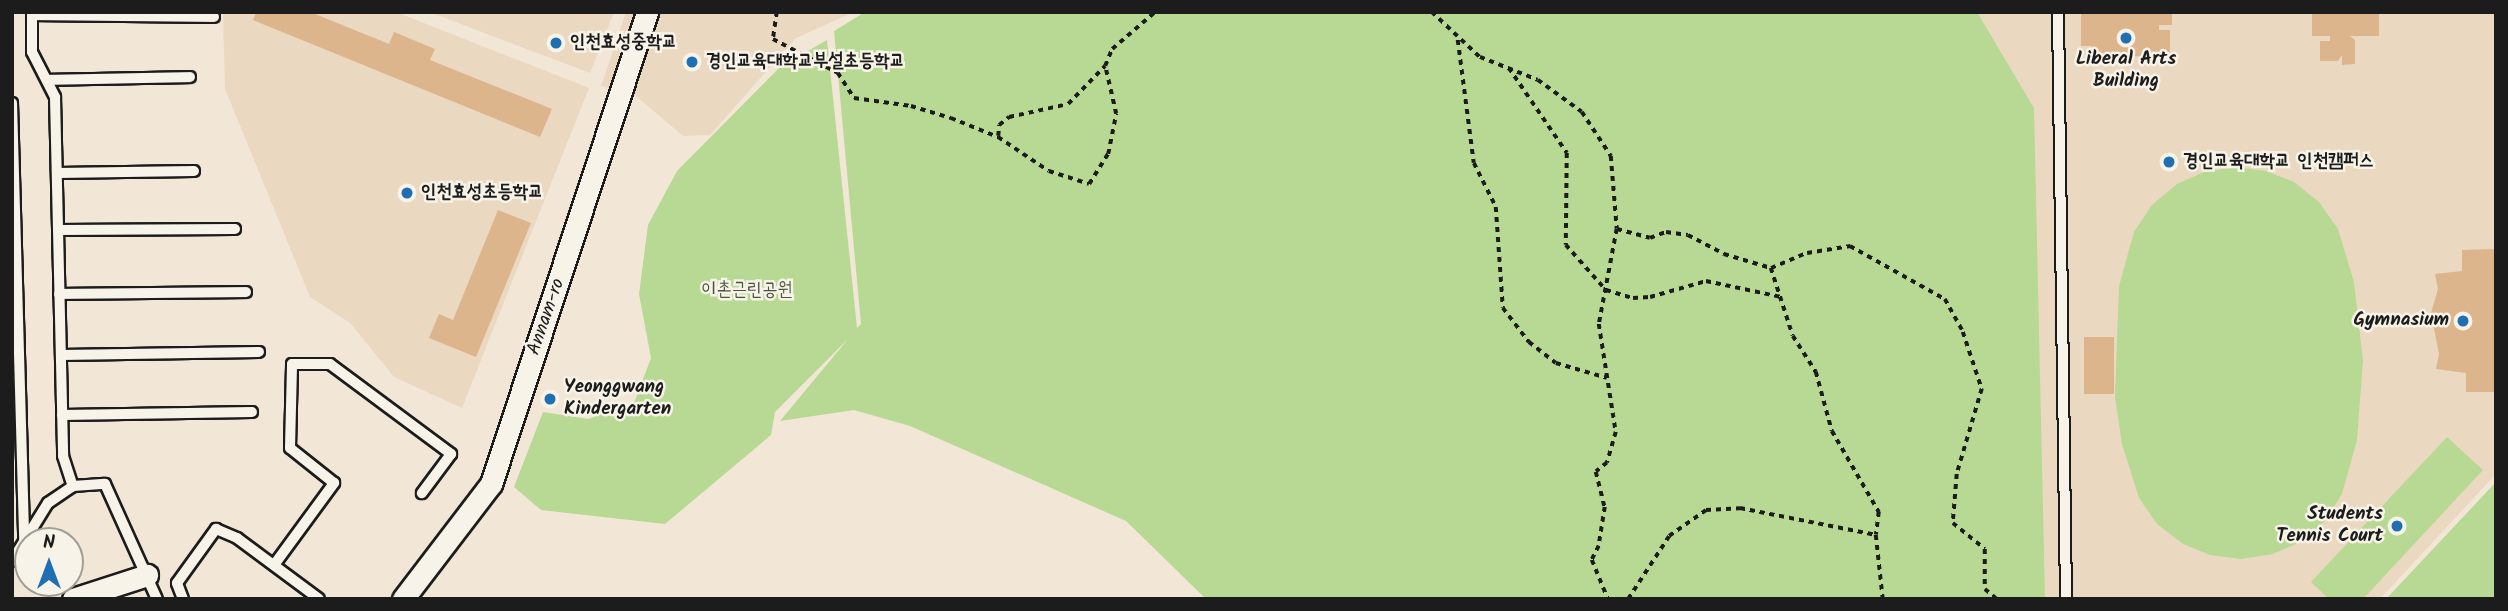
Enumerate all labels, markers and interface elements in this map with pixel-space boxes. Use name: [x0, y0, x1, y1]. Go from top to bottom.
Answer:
marker: Liberal Arts Building: [2118, 30, 2134, 46]
place label: 인천효성중학교: [570, 32, 677, 54]
marker: 인천효성중학교: [548, 35, 564, 51]
place label: Liberal Arts Building: [2076, 49, 2176, 93]
place label: 경인교육대학교부설초등학교: [706, 51, 905, 73]
marker: 경인교육대학교부설초등학교: [684, 54, 700, 70]
place label: 경인교육대학교 인천캠퍼스: [2183, 151, 2374, 173]
marker: 경인교육대학교 인천캠퍼스: [2161, 154, 2177, 170]
place label: 인천효성초등학교: [421, 182, 543, 204]
marker: 인천효성초등학교: [399, 185, 415, 201]
street label: Annam-ro: [523, 276, 571, 358]
park label: 이촌근린공원: [701, 280, 793, 302]
place label: Gymnasium: [2353, 310, 2449, 332]
marker: Gymnasium: [2455, 313, 2471, 329]
place label: Yeonggwang Kindergarten: [564, 377, 671, 421]
marker: Yeonggwang Kindergarten: [542, 391, 558, 407]
place label: Students Tennis Court: [2276, 504, 2383, 548]
marker: Students Tennis Court: [2389, 518, 2405, 534]
north arrow: [14, 527, 84, 597]
text: N: [43, 528, 55, 558]

